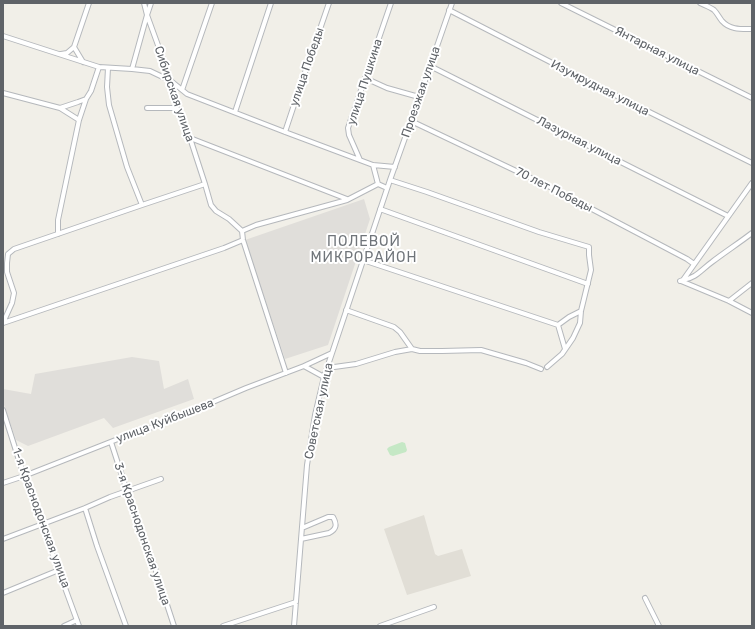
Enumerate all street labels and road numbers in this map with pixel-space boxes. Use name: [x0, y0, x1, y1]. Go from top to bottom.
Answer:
street label: Янтарная улица: [612, 23, 702, 79]
street label: улица Победы: [287, 26, 327, 108]
street label: улица Пушкина: [344, 37, 386, 127]
street label: Сибирская улица: [151, 44, 197, 144]
street label: Проезжая улица: [399, 44, 443, 140]
street label: Изумрудная улица: [548, 57, 652, 119]
street label: Лазурная улица: [534, 114, 624, 168]
street label: 70 лет Победы: [513, 164, 595, 216]
street label: Советская улица: [302, 362, 336, 460]
street label: улица Куйбышева: [114, 396, 216, 446]
street label: 1-я Краснодонская улица: [9, 446, 73, 590]
street label: 3-я Краснодонская улица: [111, 461, 173, 607]

